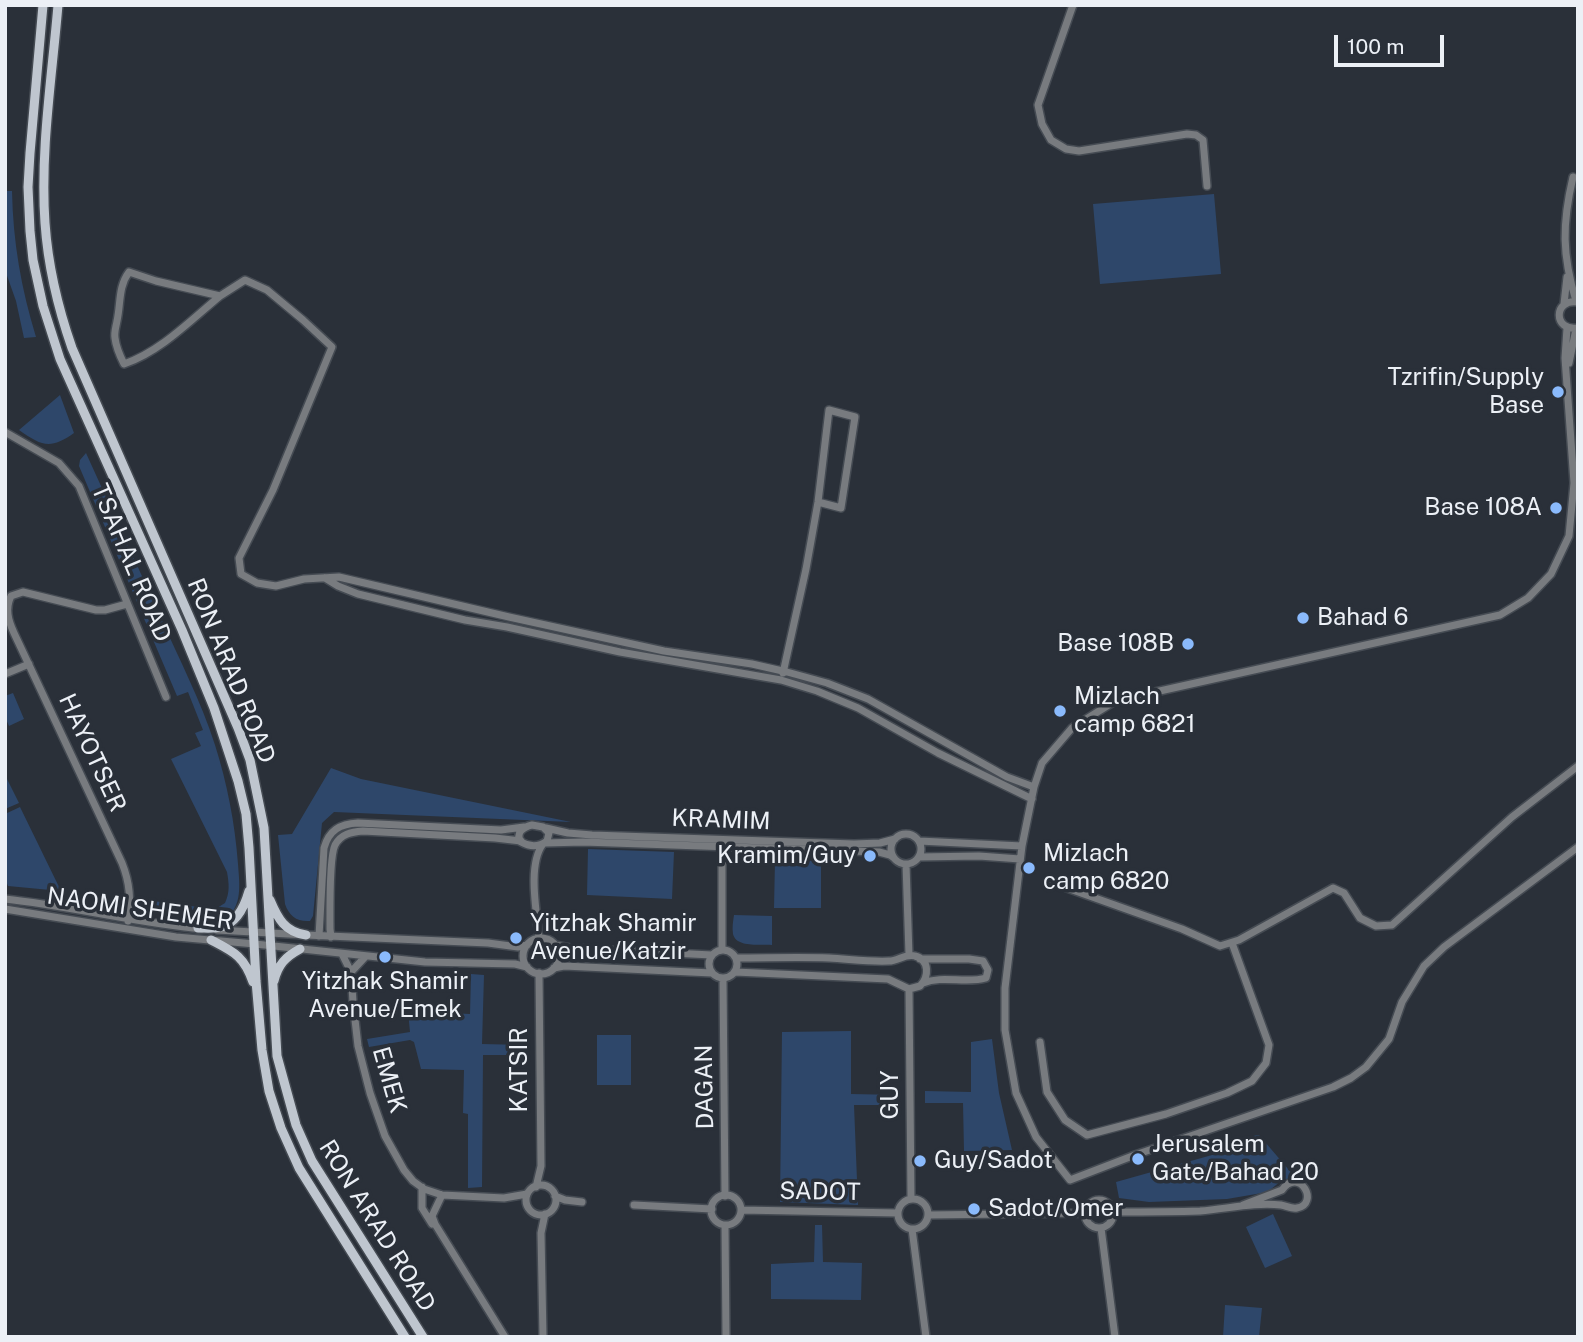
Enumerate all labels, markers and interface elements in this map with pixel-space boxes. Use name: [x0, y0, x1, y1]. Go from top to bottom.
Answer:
scale bar: [1338, 21, 1448, 65]
text: 100 m: [1347, 34, 1404, 59]
place label: Tzrifin/Supply Base: [1388, 364, 1544, 420]
marker: Tzrifin/Supply Base: [1550, 384, 1566, 400]
street label: TSAHAL ROAD: [85, 480, 177, 646]
place label: Base 108A: [1424, 494, 1542, 522]
marker: Base 108A: [1548, 500, 1564, 516]
street label: RON ARAD ROAD: [181, 574, 281, 768]
place label: Bahad 6: [1317, 604, 1409, 632]
marker: Bahad 6: [1295, 610, 1311, 626]
place label: Base 108B: [1057, 630, 1174, 658]
marker: Base 108B: [1180, 636, 1196, 652]
place label: Mizlach camp 6821: [1074, 683, 1195, 739]
street label: HAYOTSER: [52, 689, 132, 817]
marker: Mizlach camp 6821: [1052, 703, 1068, 719]
street label: KRAMIM: [671, 804, 771, 836]
place label: Mizlach camp 6820: [1043, 840, 1169, 896]
place label: Kramim/Guy: [717, 842, 856, 870]
marker: Kramim/Guy: [862, 848, 878, 864]
marker: Mizlach camp 6820: [1021, 860, 1037, 876]
street label: NAOMI SHEMER: [45, 882, 235, 936]
place label: Yitzhak Shamir Avenue/Katzir: [530, 910, 697, 966]
marker: Yitzhak Shamir Avenue/Katzir: [508, 930, 524, 946]
marker: Yitzhak Shamir Avenue/Emek: [377, 949, 393, 965]
place label: Yitzhak Shamir Avenue/Emek: [302, 968, 468, 1024]
street label: KATSIR: [506, 1028, 534, 1112]
street label: EMEK: [366, 1043, 412, 1117]
street label: DAGAN: [690, 1044, 720, 1130]
street label: GUY: [877, 1071, 905, 1119]
place label: Jerusalem Gate/Bahad 20: [1152, 1131, 1319, 1187]
street label: RON ARAD ROAD: [313, 1135, 441, 1317]
place label: Guy/Sadot: [934, 1147, 1053, 1175]
marker: Jerusalem Gate/Bahad 20: [1130, 1151, 1146, 1167]
marker: Guy/Sadot: [912, 1153, 928, 1169]
street label: SADOT: [779, 1177, 861, 1207]
place label: Sadot/Omer: [988, 1195, 1124, 1223]
marker: Sadot/Omer: [966, 1201, 982, 1217]

